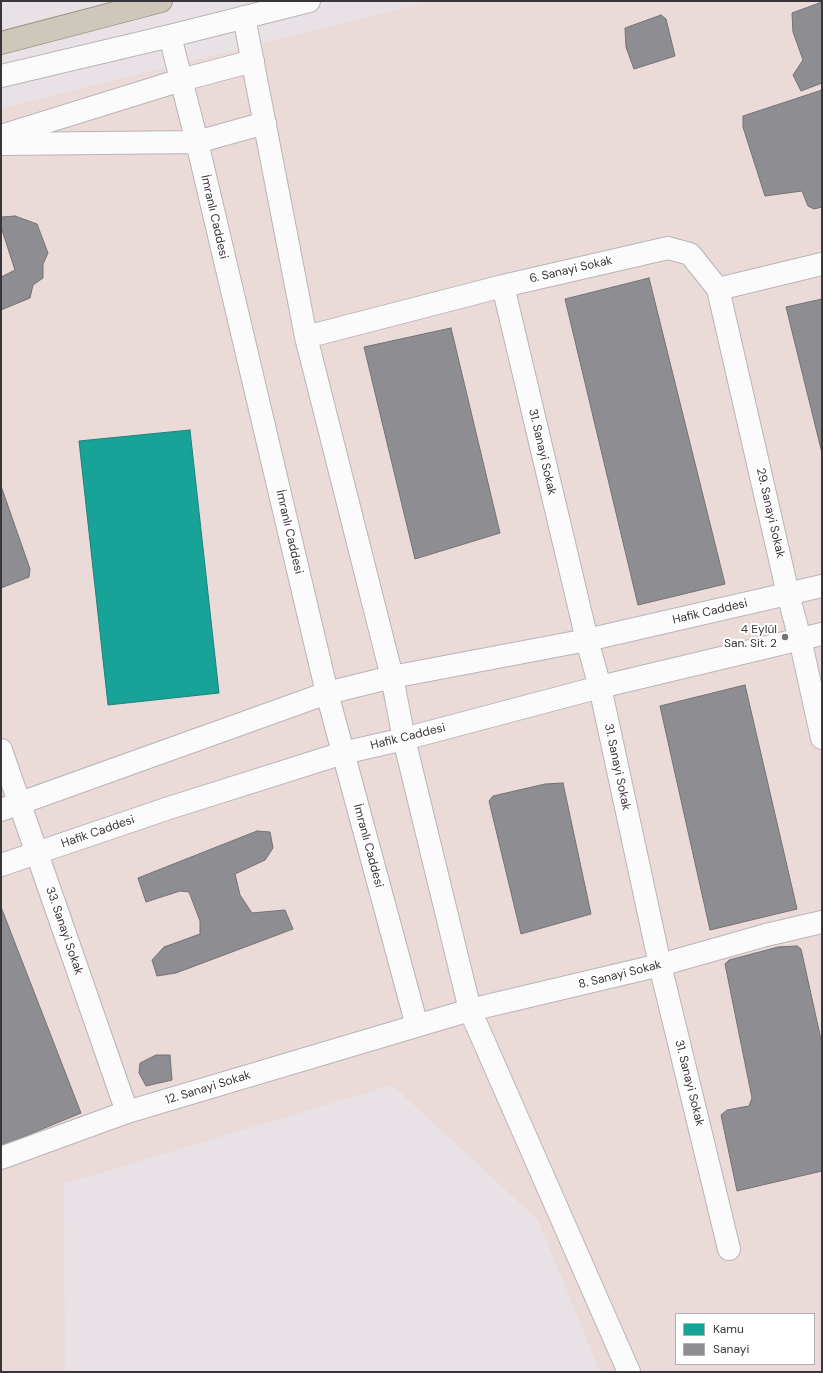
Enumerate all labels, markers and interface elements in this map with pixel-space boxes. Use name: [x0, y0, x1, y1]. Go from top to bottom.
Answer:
street label: İmranlı Caddesi: [197, 174, 231, 260]
street label: 6. Sanayi Sokak: [528, 253, 614, 287]
street label: 31. Sanayi Sokak: [525, 407, 559, 497]
street label: 29. Sanayi Sokak: [753, 467, 787, 559]
street label: İmranlı Caddesi: [272, 489, 306, 575]
street label: Hafik Caddesi: [671, 596, 749, 628]
place label: 4 Eylül San. Sit. 2: [724, 623, 777, 651]
marker: 4 Eylül San. Sit. 2: [780, 632, 790, 642]
street label: Hafik Caddesi: [369, 721, 447, 753]
street label: 31. Sanayi Sokak: [601, 722, 633, 812]
street label: İmranlı Caddesi: [350, 803, 386, 889]
street label: Hafik Caddesi: [59, 813, 137, 851]
street label: 33. Sanayi Sokak: [42, 885, 86, 977]
street label: 8. Sanayi Sokak: [577, 958, 663, 992]
street label: 31. Sanayi Sokak: [671, 1038, 707, 1128]
street label: 12. Sanayi Sokak: [164, 1068, 252, 1108]
legend: [675, 1313, 815, 1365]
text: Kamu: [713, 1321, 744, 1337]
text: Sanayi: [713, 1341, 749, 1357]

